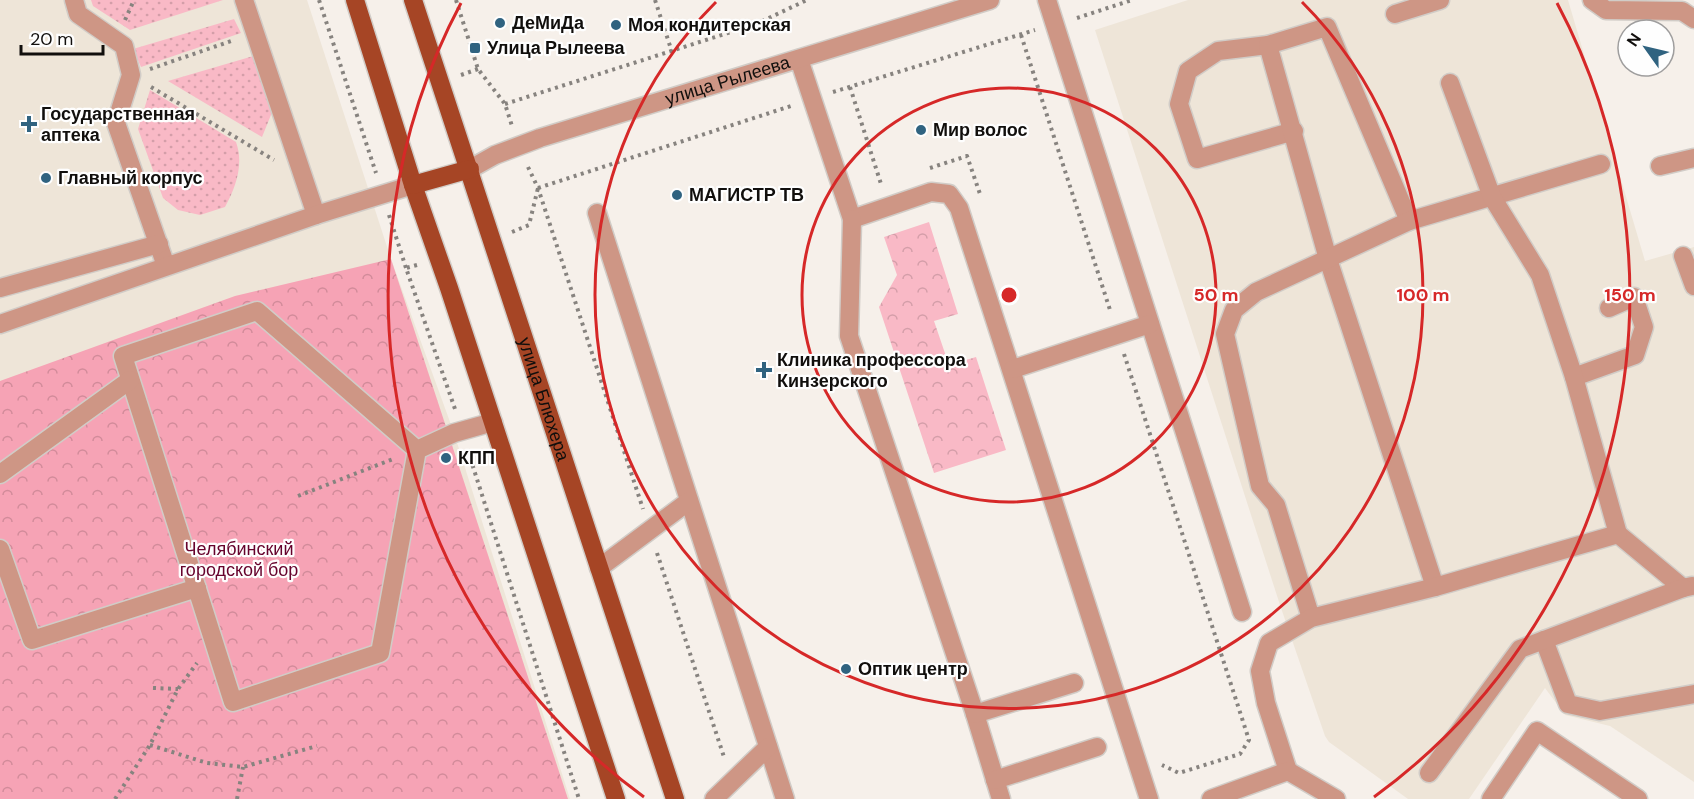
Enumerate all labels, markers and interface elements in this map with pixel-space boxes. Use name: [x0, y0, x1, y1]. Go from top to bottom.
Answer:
place label: ДеМиДа: [512, 11, 585, 35]
place label: Моя кондитерская: [628, 13, 791, 37]
marker: ДеМиДа: [493, 16, 507, 30]
scale bar: [21, 18, 104, 56]
marker: Моя кондитерская: [609, 18, 623, 32]
north arrow: [1616, 18, 1676, 78]
text: 20 m: [30, 27, 73, 51]
text: N: [1622, 29, 1646, 51]
place label: Улица Рылеева: [487, 36, 626, 60]
marker: Улица Рылеева: [468, 41, 482, 55]
street label: улица Рылеева: [662, 50, 794, 111]
place label: Государственная аптека: [41, 102, 195, 147]
marker: Государственная аптека: [22, 117, 36, 131]
place label: Мир волос: [933, 118, 1028, 142]
marker: Мир волос: [914, 123, 928, 137]
place label: Главный корпус: [58, 166, 203, 190]
marker: Главный корпус: [39, 171, 53, 185]
place label: МАГИСТР ТВ: [689, 183, 804, 207]
marker: МАГИСТР ТВ: [670, 188, 684, 202]
text: 50 m: [1193, 283, 1239, 307]
text: 100 m: [1396, 283, 1450, 307]
text: 150 m: [1604, 283, 1656, 307]
centre of rings: [999, 285, 1019, 305]
street label: улица Блюхера: [512, 334, 576, 465]
place label: Клиника профессора Кинзерского: [777, 348, 967, 393]
marker: Клиника профессора Кинзерского: [755, 361, 773, 379]
place label: КПП: [458, 446, 495, 470]
marker: КПП: [439, 451, 453, 465]
park label: Челябинский городской бор: [180, 537, 298, 582]
place label: Оптик центр: [858, 657, 968, 681]
marker: Оптик центр: [839, 662, 853, 676]

